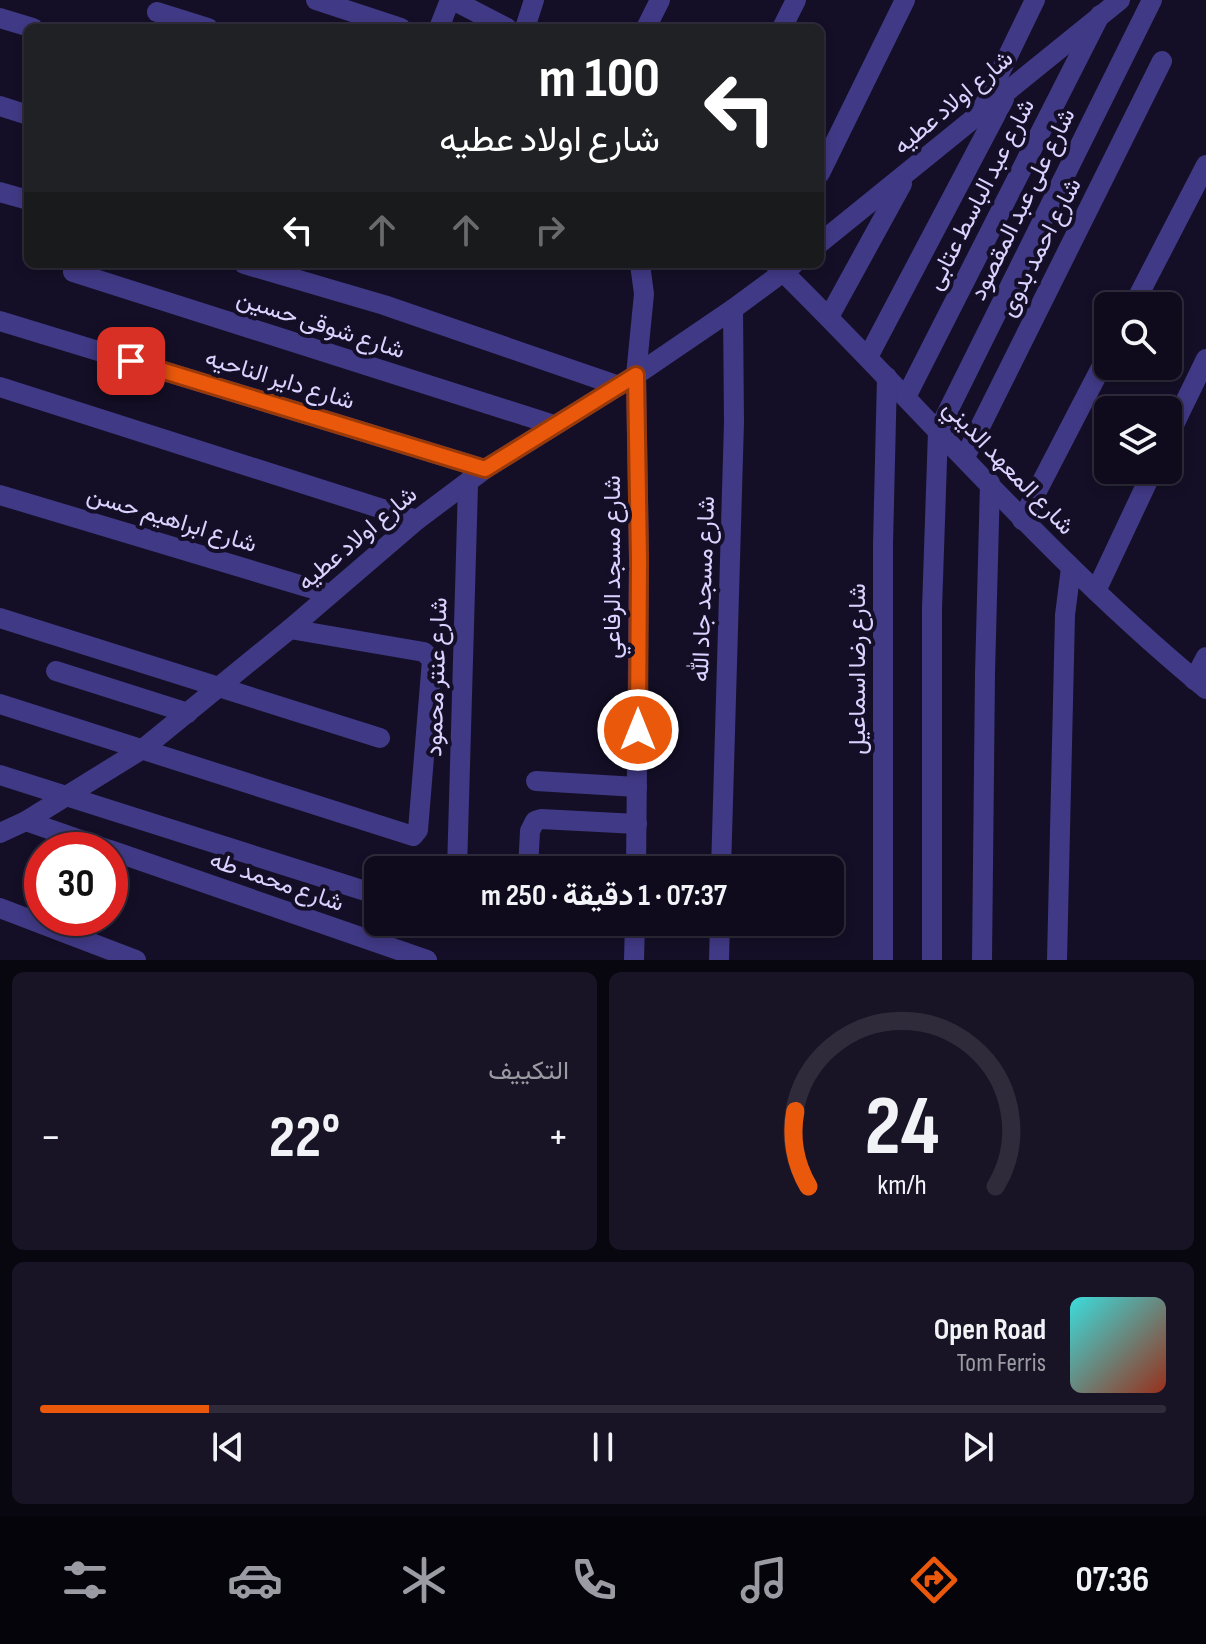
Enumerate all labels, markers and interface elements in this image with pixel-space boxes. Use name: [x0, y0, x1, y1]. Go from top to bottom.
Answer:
street label: شارع اولاد عطيه: [888, 44, 1020, 162]
text: 100 m: [539, 46, 660, 113]
icon: left: [688, 56, 792, 160]
street label: شارع عبد الباسط عتابى: [920, 94, 1042, 295]
street label: شارع على عبد المقصود: [963, 103, 1082, 305]
text: شارع اولاد عطيه: [439, 119, 660, 162]
street label: شارع احمد بدوى: [993, 173, 1089, 322]
icon: left: [276, 208, 320, 252]
icon: ahead: [360, 208, 404, 252]
icon: ahead: [444, 208, 488, 252]
icon: right: [528, 208, 572, 252]
street label: شارع شوقى حسين: [233, 284, 409, 366]
map controls: [1094, 292, 1182, 484]
button: search: [1094, 292, 1182, 380]
pin: [97, 327, 165, 395]
icon: arrive: [109, 339, 153, 383]
street label: شارع داير الناحيه: [201, 343, 358, 417]
street label: شارع المعهد الديني: [934, 394, 1081, 544]
button: layers: [1094, 396, 1182, 484]
street label: شارع مسجد الرفاعي: [598, 475, 631, 659]
street label: شارع ابراهيم حسن: [83, 480, 260, 560]
street label: شارع اولاد عطيه: [292, 480, 424, 598]
street label: شارع مسجد جاد الله: [686, 496, 722, 682]
street label: شارع رضا اسماعيل: [843, 583, 873, 755]
street label: شارع عنتر محمود: [419, 597, 455, 757]
position arrow: [596, 688, 680, 772]
speed limit sign: 30: [24, 832, 128, 936]
street label: شارع محمد طه: [206, 845, 348, 919]
text: 07:37 · 1 دقيقة · 250 m: [481, 878, 727, 914]
text: التكييف: [488, 1056, 569, 1087]
text: 24: [864, 1078, 939, 1178]
text: 22°: [269, 1102, 340, 1174]
text: −: [40, 1111, 62, 1164]
text: +: [547, 1111, 569, 1164]
text: km/h: [877, 1168, 926, 1203]
text: Open Road: [934, 1312, 1046, 1348]
text: Tom Ferris: [957, 1348, 1046, 1379]
icon: previous: [206, 1425, 250, 1469]
icon: pause: [581, 1425, 625, 1469]
icon: next: [956, 1425, 1000, 1469]
icon: filters: [57, 1552, 113, 1608]
icon: car: [227, 1552, 283, 1608]
icon: climate: [396, 1552, 452, 1608]
icon: phone: [566, 1552, 622, 1608]
icon: music: [736, 1552, 792, 1608]
icon: directions: [906, 1552, 962, 1608]
text: 07:36: [1075, 1559, 1149, 1602]

